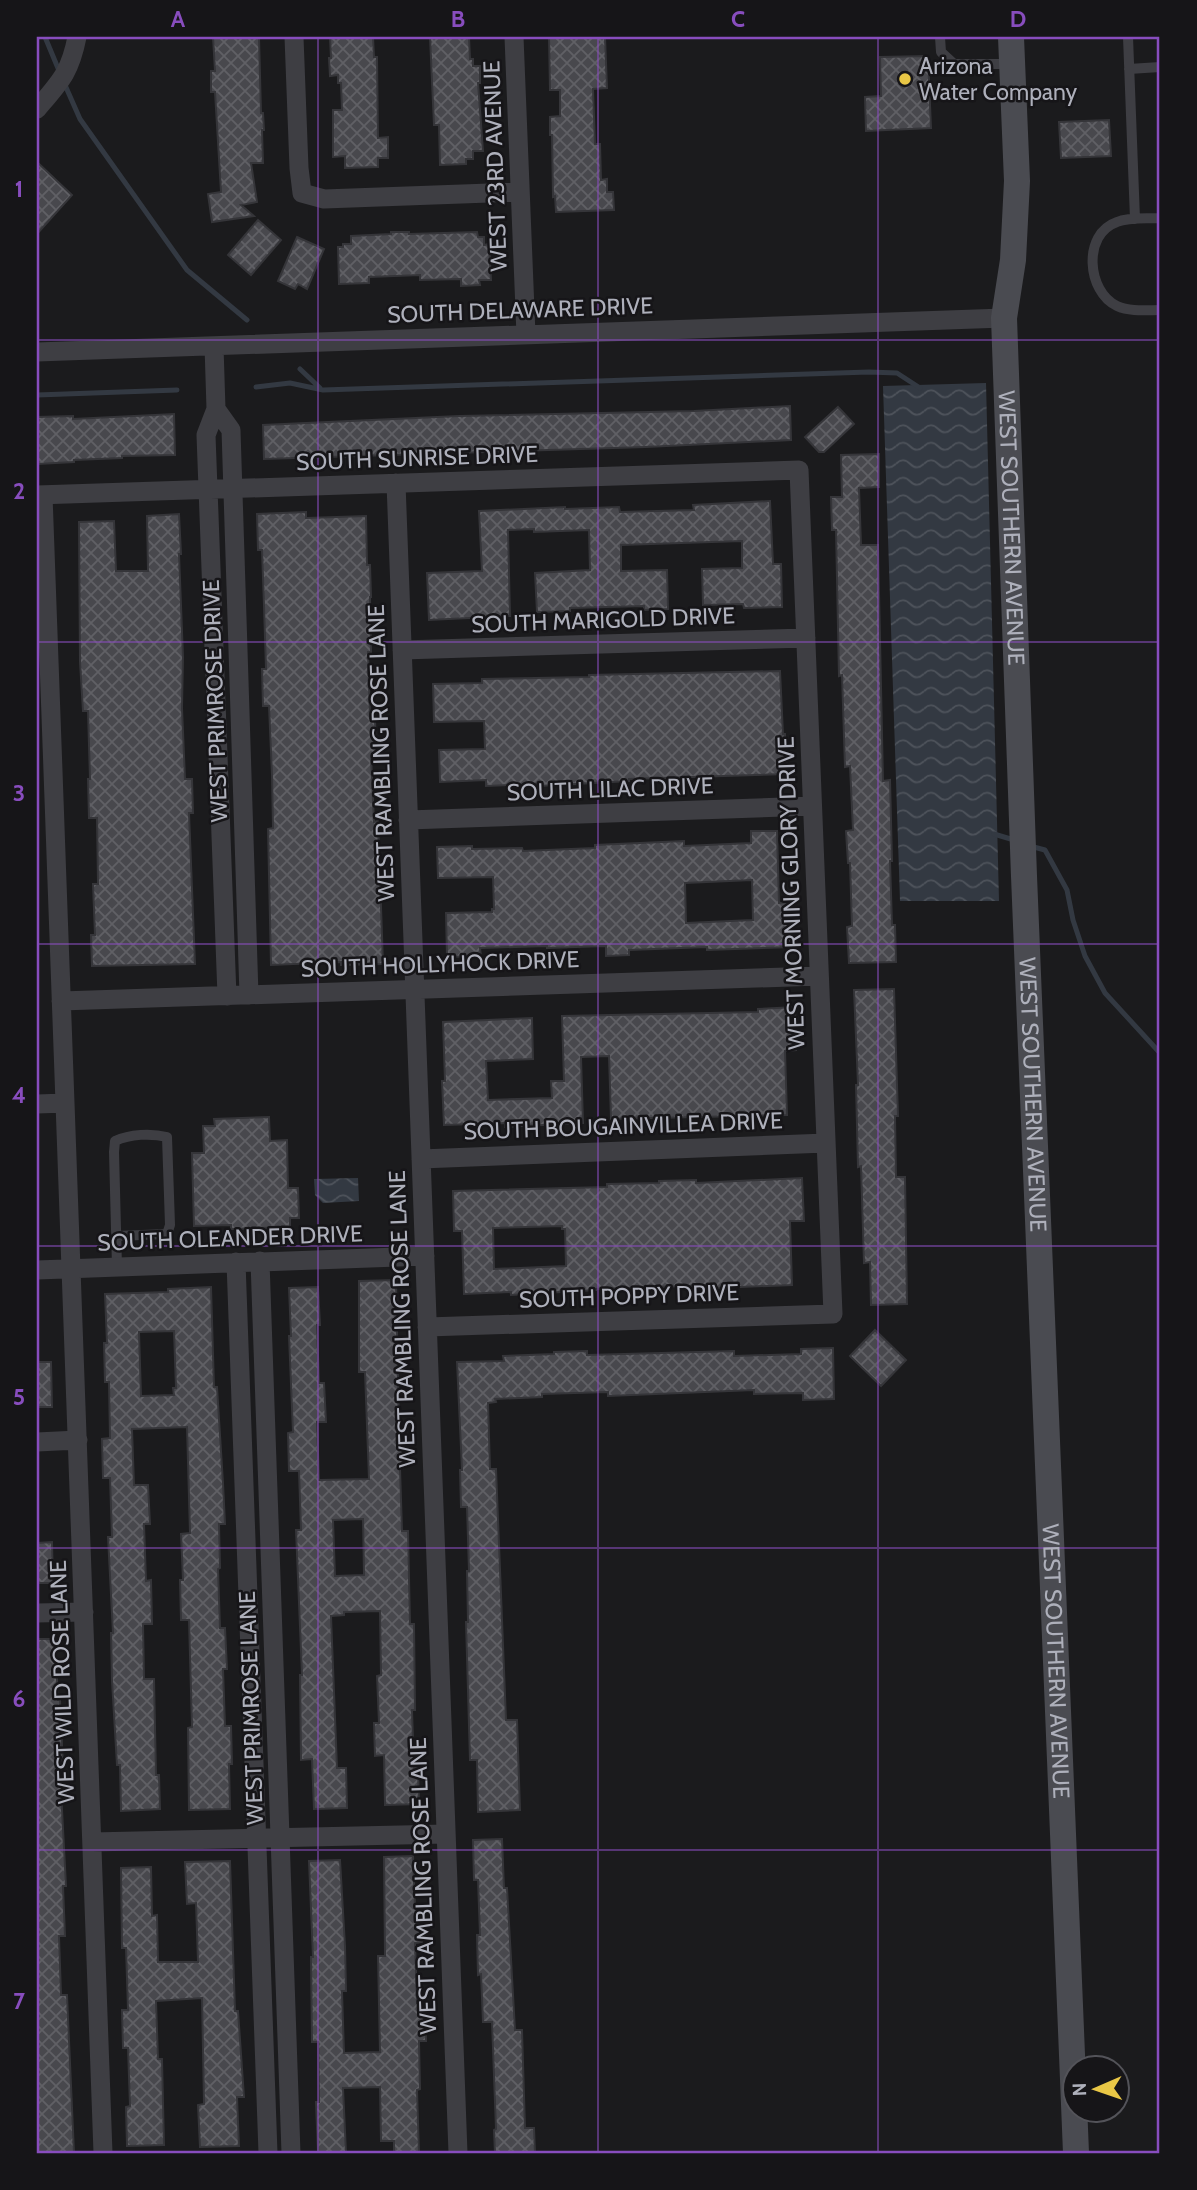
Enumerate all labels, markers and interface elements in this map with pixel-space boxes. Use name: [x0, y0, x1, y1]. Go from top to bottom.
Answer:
text: A: [171, 5, 186, 33]
text: B: [451, 5, 465, 33]
text: C: [731, 5, 745, 33]
text: D: [1010, 5, 1026, 33]
place label: Arizona Water Company: [919, 52, 1078, 106]
street label: WEST 23RD AVENUE: [477, 60, 513, 272]
marker: Arizona Water Company: [897, 71, 913, 87]
text: 1: [15, 175, 23, 203]
street label: SOUTH DELAWARE DRIVE: [387, 291, 653, 329]
street label: WEST SOUTHERN AVENUE: [993, 390, 1030, 666]
street label: SOUTH SUNRISE DRIVE: [296, 440, 538, 476]
text: 2: [13, 477, 25, 505]
street label: WEST PRIMROSE DRIVE: [197, 579, 233, 823]
street label: SOUTH MARIGOLD DRIVE: [471, 601, 735, 639]
street label: WEST RAMBLING ROSE LANE: [362, 604, 400, 902]
street label: WEST MORNING GLORY DRIVE: [772, 736, 810, 1050]
street label: SOUTH LILAC DRIVE: [506, 771, 714, 807]
text: 3: [13, 779, 25, 807]
street label: SOUTH HOLLYHOCK DRIVE: [300, 945, 580, 983]
street label: WEST SOUTHERN AVENUE: [1013, 956, 1052, 1233]
text: 4: [12, 1081, 26, 1109]
street label: SOUTH BOUGAINVILLEA DRIVE: [463, 1106, 783, 1146]
street label: WEST RAMBLING ROSE LANE: [383, 1170, 421, 1468]
street label: SOUTH OLEANDER DRIVE: [97, 1219, 363, 1257]
street label: SOUTH POPPY DRIVE: [519, 1278, 739, 1314]
text: 5: [13, 1383, 25, 1411]
street label: WEST SOUTHERN AVENUE: [1036, 1523, 1076, 1799]
street label: WEST WILD ROSE LANE: [44, 1560, 80, 1804]
street label: WEST PRIMROSE LANE: [233, 1590, 269, 1826]
text: 6: [13, 1685, 25, 1713]
street label: WEST RAMBLING ROSE LANE: [404, 1737, 442, 2035]
text: 7: [13, 1987, 25, 2015]
north arrow: [1060, 2054, 1130, 2124]
text: N: [1068, 2082, 1091, 2097]

